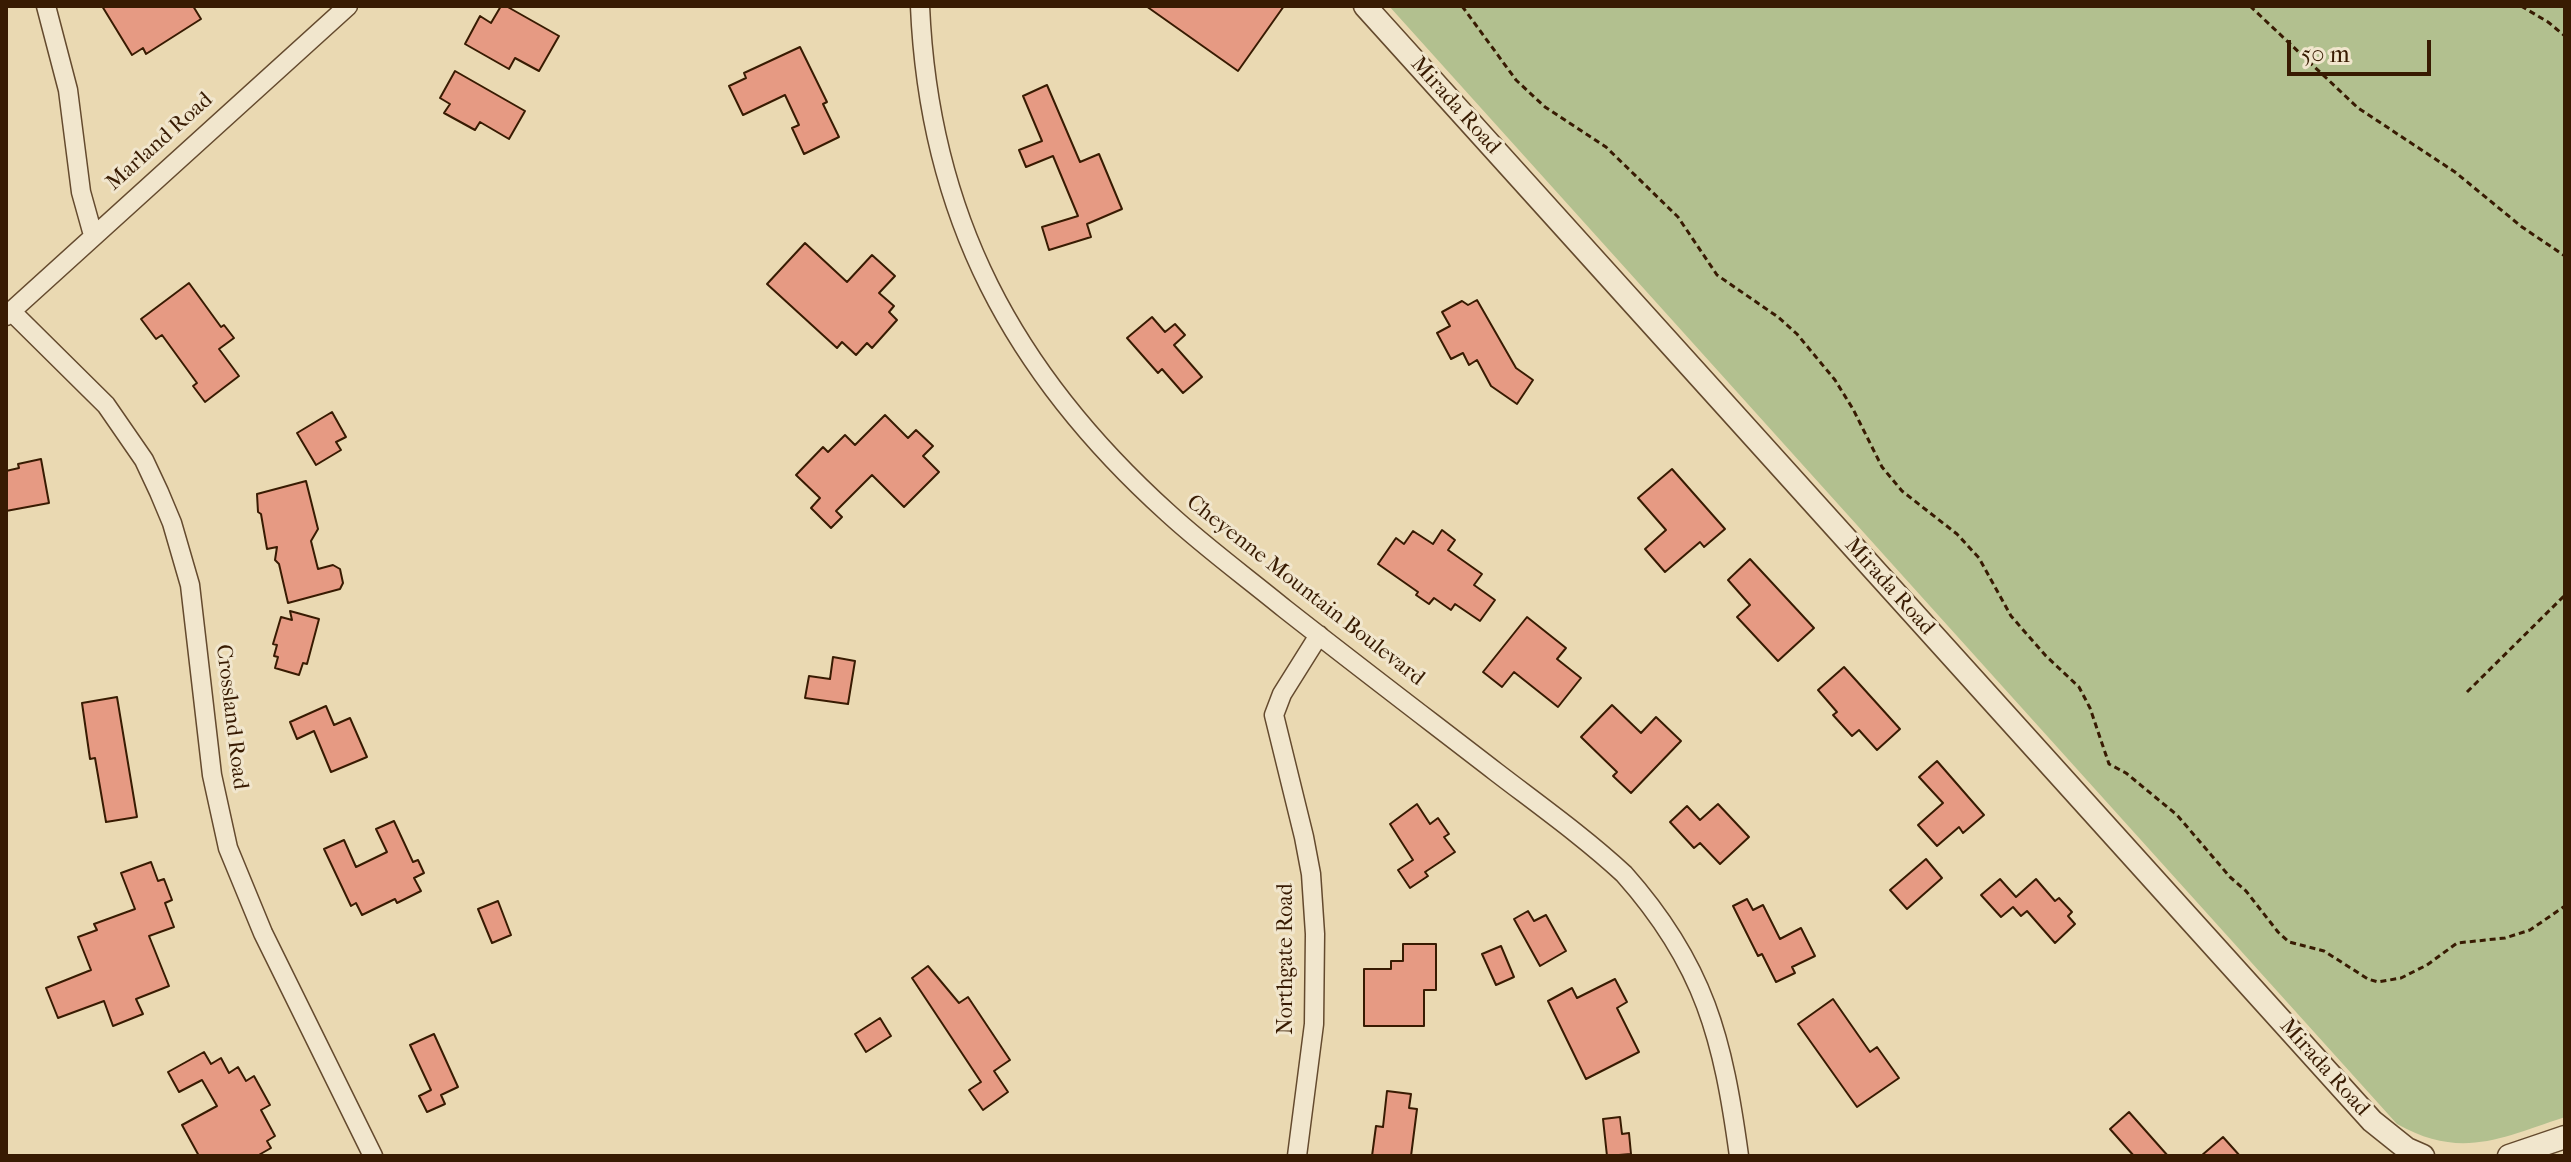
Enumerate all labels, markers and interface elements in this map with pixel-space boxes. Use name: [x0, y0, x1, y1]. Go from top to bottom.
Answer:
scale bar: [2291, 24, 2435, 74]
text: 50 m: [2301, 40, 2350, 68]
street label: Mirada Road: [1404, 52, 1506, 160]
street label: Marland Road: [101, 87, 219, 197]
street label: Cheyenne Mountain Boulevard: [1181, 490, 1429, 692]
street label: Mirada Road: [1838, 533, 1940, 641]
street label: Crossland Road: [209, 643, 253, 791]
street label: Northgate Road: [1274, 883, 1300, 1035]
street label: Mirada Road: [2273, 1014, 2375, 1122]

